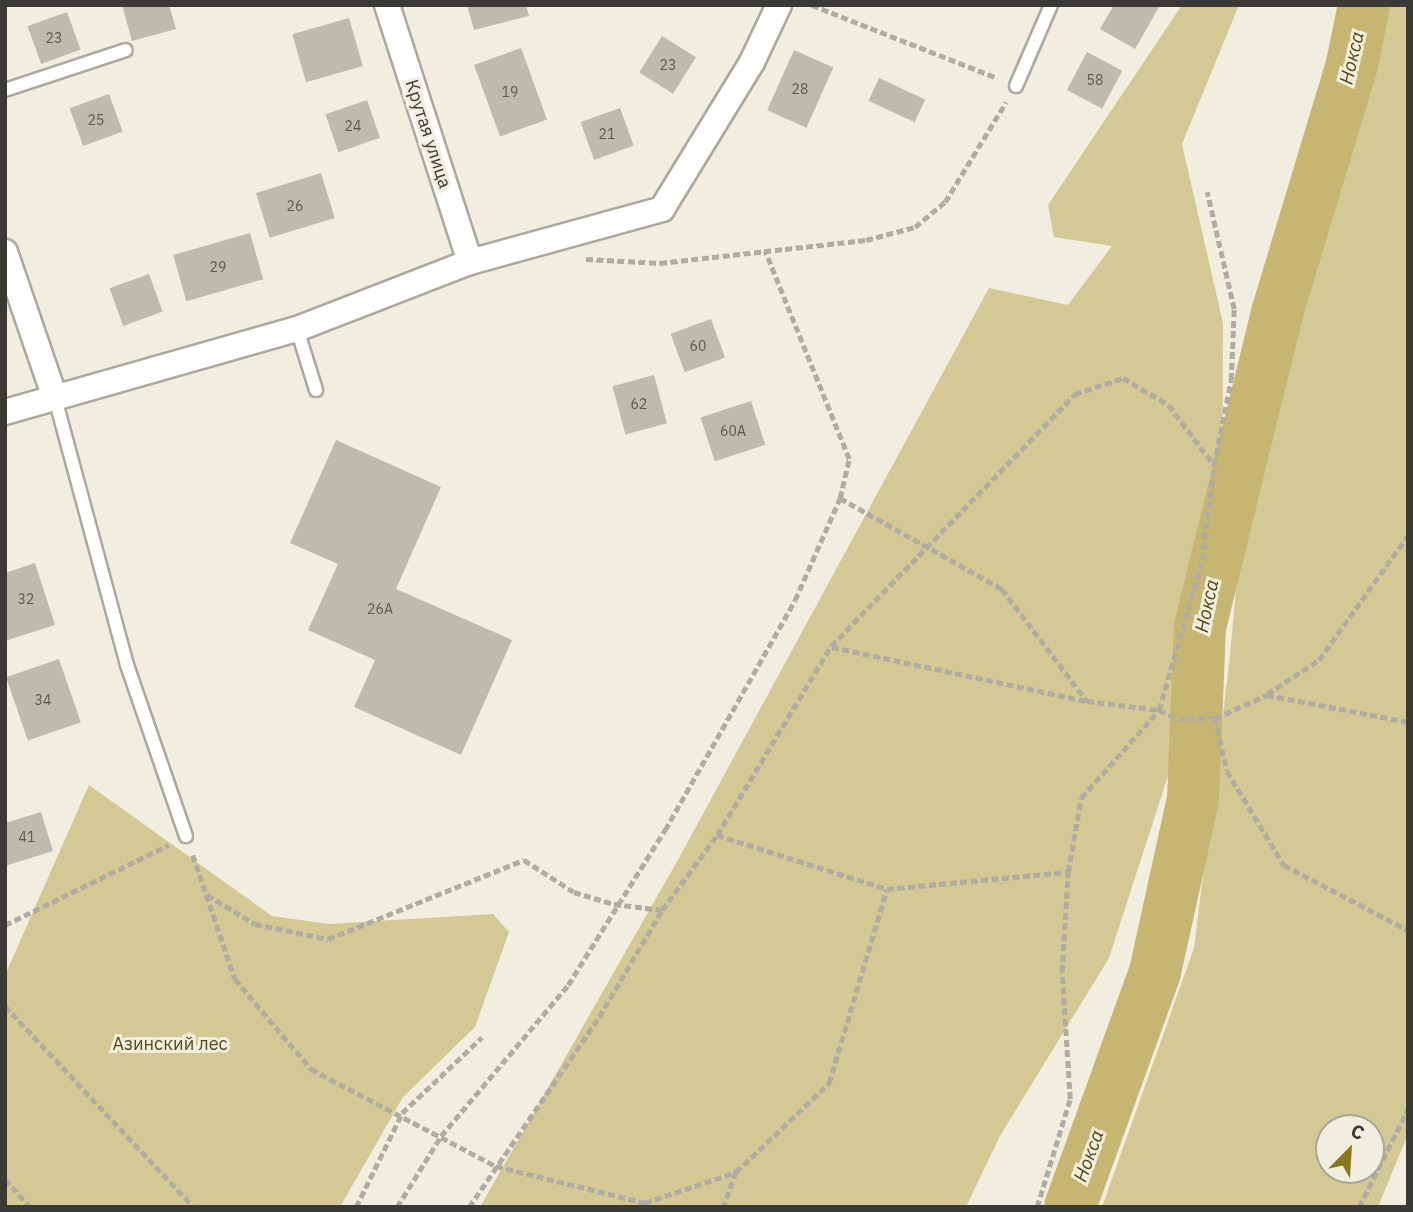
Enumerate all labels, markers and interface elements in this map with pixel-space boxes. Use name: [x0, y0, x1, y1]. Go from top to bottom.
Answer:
water label: Нокса: [1335, 29, 1369, 87]
house number: 23: [46, 30, 62, 46]
house number: 23: [660, 57, 676, 73]
house number: 58: [1087, 72, 1103, 88]
street label: Крутая улица: [400, 77, 456, 191]
house number: 28: [792, 81, 808, 97]
house number: 19: [502, 84, 518, 100]
house number: 25: [88, 112, 104, 128]
house number: 24: [345, 118, 361, 134]
house number: 21: [599, 126, 615, 142]
house number: 26: [287, 198, 303, 214]
house number: 29: [210, 259, 226, 275]
house number: 60: [690, 338, 706, 354]
house number: 62: [631, 396, 647, 412]
house number: 60А: [720, 423, 746, 439]
water label: Нокса: [1190, 578, 1224, 634]
house number: 32: [18, 591, 34, 607]
house number: 26А: [367, 601, 393, 617]
house number: 34: [35, 692, 51, 708]
house number: 41: [19, 829, 35, 845]
park label: Азинский лес: [112, 1033, 228, 1055]
north arrow: [1315, 1114, 1385, 1184]
text: С: [1347, 1118, 1368, 1145]
water label: Нокса: [1069, 1127, 1109, 1185]

